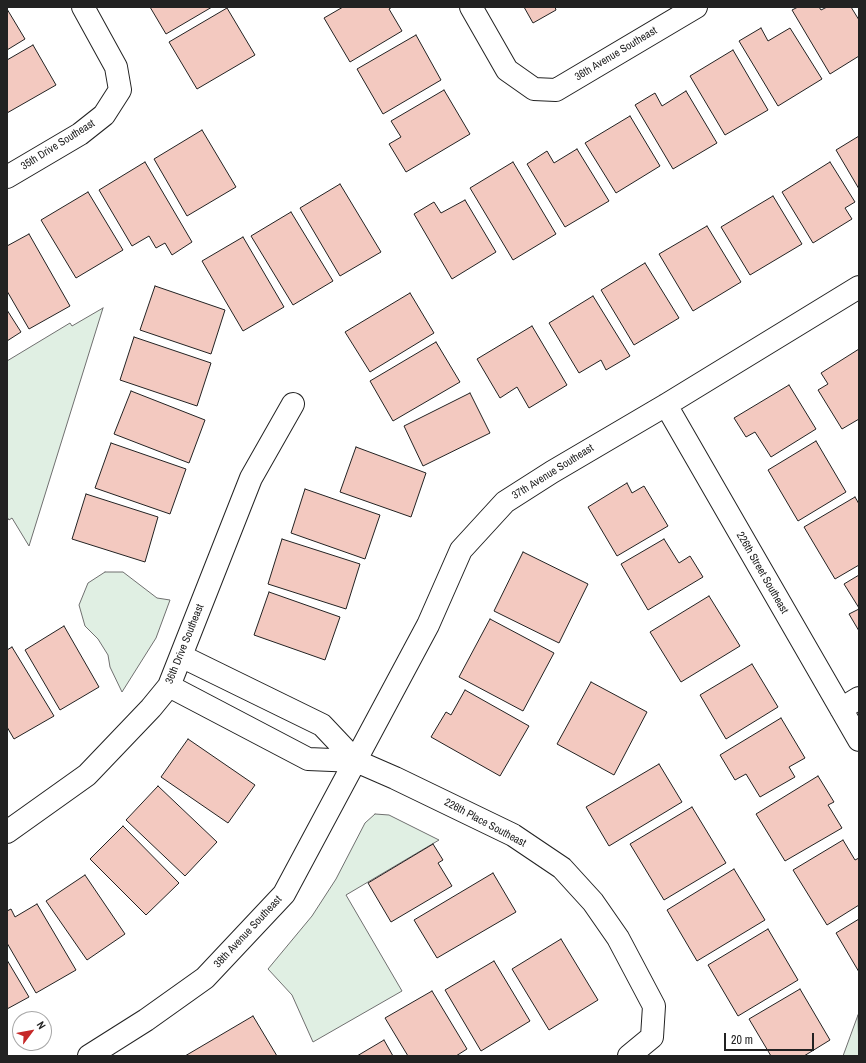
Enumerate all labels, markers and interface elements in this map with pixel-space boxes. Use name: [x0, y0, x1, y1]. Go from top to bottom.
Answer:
street label: 36th Avenue Southeast: [572, 24, 660, 84]
street label: 35th Drive Southeast: [19, 117, 97, 173]
street label: 37th Avenue Southeast: [510, 442, 596, 502]
street label: 226th Street Southeast: [733, 530, 791, 616]
street label: 36th Drive Southeast: [163, 602, 207, 686]
street label: 226th Place Southeast: [442, 796, 528, 850]
street label: 38th Avenue Southeast: [211, 893, 285, 971]
north arrow: [12, 1011, 52, 1051]
text: N: [34, 1019, 49, 1032]
scale bar: [726, 1025, 816, 1051]
text: 20 m: [731, 1032, 753, 1048]

